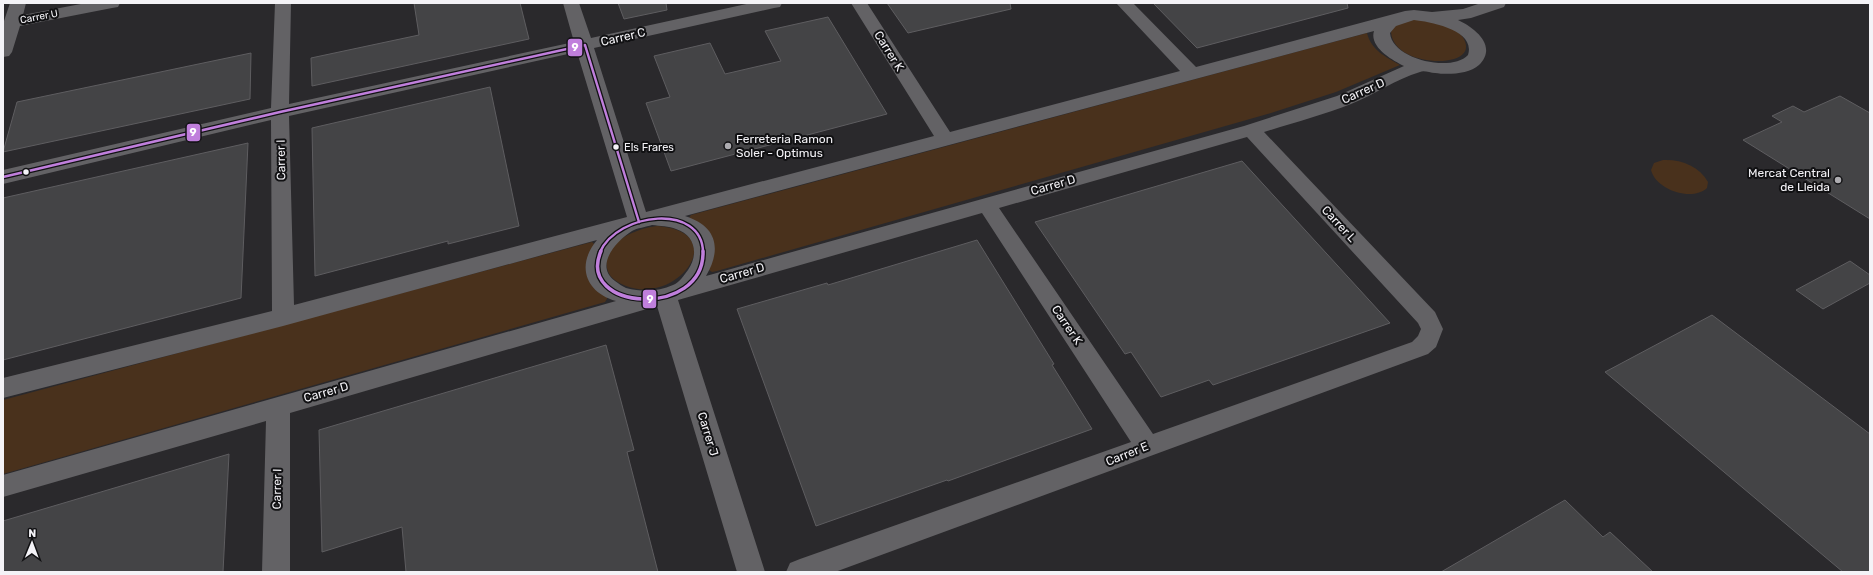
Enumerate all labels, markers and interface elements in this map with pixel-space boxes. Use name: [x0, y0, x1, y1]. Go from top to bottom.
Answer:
street label: Carrer U: [19, 7, 59, 27]
street label: Carrer C: [599, 25, 647, 49]
street label: Carrer K: [871, 28, 907, 74]
line badge: 9: [567, 38, 583, 57]
text: 9: [571, 41, 579, 54]
street label: Carrer D: [1339, 75, 1387, 107]
line badge: 9: [186, 123, 201, 142]
text: 9: [189, 126, 197, 139]
place label: Ferreteria Ramon Soler - Optimus: [736, 132, 833, 160]
street label: Carrer I: [274, 139, 288, 181]
place label: Els Frares: [624, 141, 674, 154]
marker: Ferreteria Ramon Soler - Optimus: [723, 141, 733, 151]
marker: Els Frares: [611, 142, 621, 152]
place label: Mercat Central de Lleida: [1748, 166, 1830, 194]
unlabelled marker: [21, 167, 31, 177]
street label: Carrer D: [1029, 172, 1077, 198]
marker: Mercat Central de Lleida: [1833, 175, 1843, 185]
street label: Carrer L: [1319, 203, 1359, 245]
street label: Carrer D: [718, 260, 766, 286]
line badge: 9: [642, 289, 657, 309]
text: 9: [646, 293, 654, 306]
street label: Carrer K: [1049, 303, 1086, 348]
street label: Carrer D: [302, 379, 350, 405]
street label: Carrer J: [695, 410, 721, 458]
street label: Carrer E: [1104, 439, 1150, 469]
street label: Carrer I: [270, 468, 284, 510]
north arrow: [12, 523, 52, 563]
text: N: [28, 527, 36, 540]

